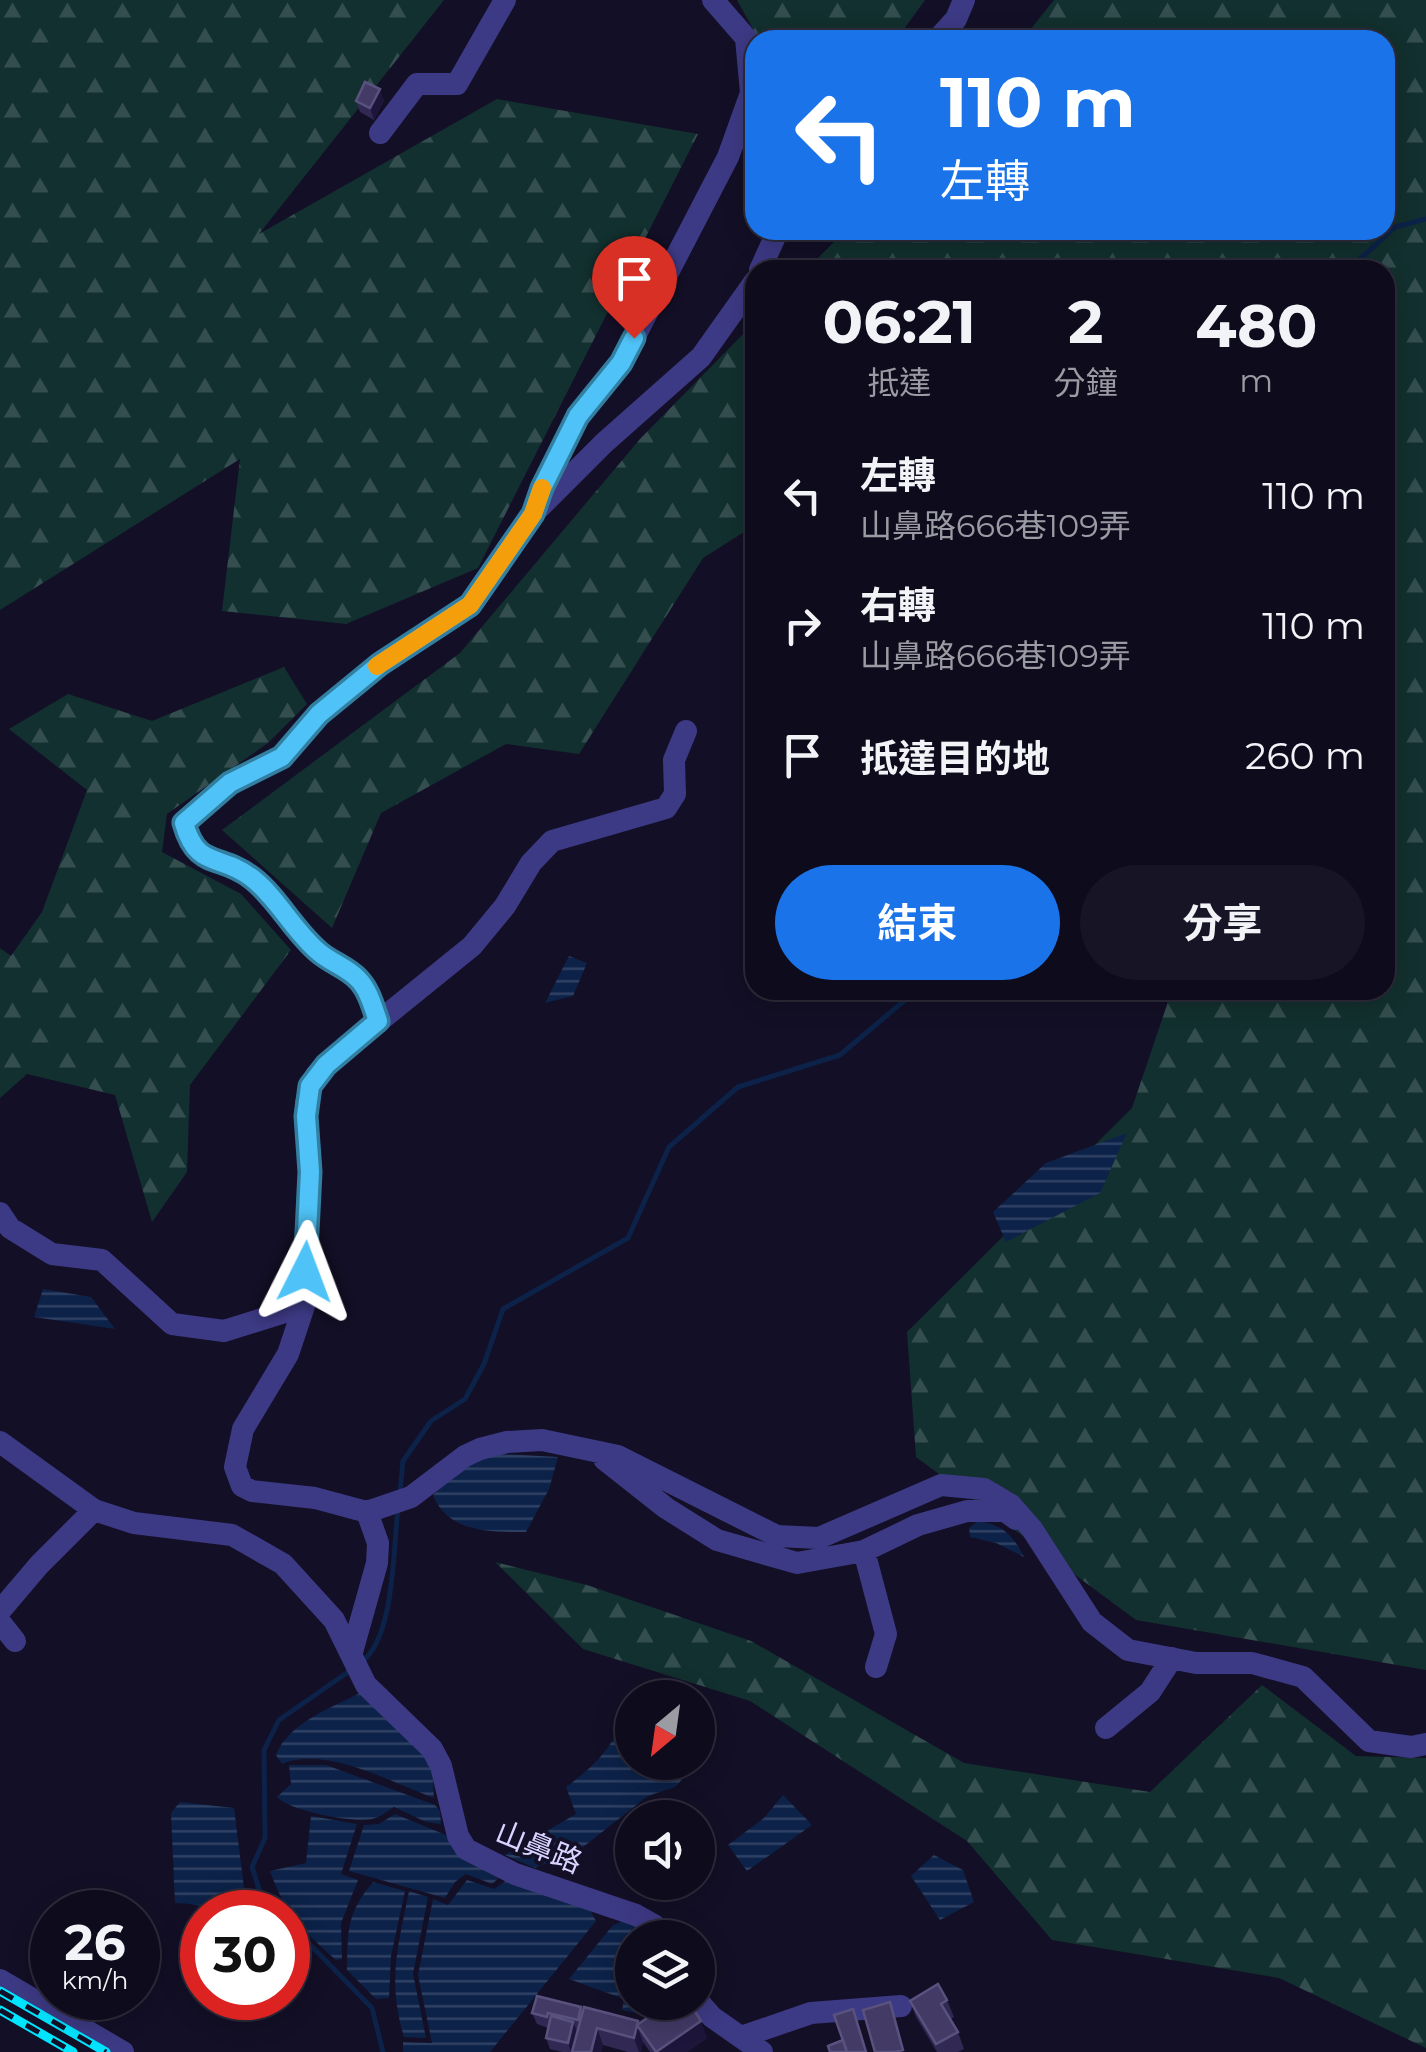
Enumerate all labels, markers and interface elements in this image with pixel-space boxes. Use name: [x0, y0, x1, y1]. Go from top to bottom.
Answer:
text: 110 m: [940, 59, 1136, 145]
icon: left: [775, 70, 905, 200]
text: 左轉: [940, 153, 1030, 208]
pin: [592, 236, 677, 339]
icon: arrive: [607, 251, 662, 306]
text: 06:21: [823, 285, 976, 358]
text: 2: [1068, 285, 1103, 358]
text: 480: [1195, 289, 1317, 362]
text: m: [1239, 361, 1273, 400]
text: 抵達: [867, 363, 931, 402]
text: 分鐘: [1054, 363, 1118, 402]
text: 左轉: [860, 452, 936, 499]
icon: left: [775, 468, 830, 523]
text: 110 m: [1262, 472, 1365, 519]
text: 山鼻路666巷109弄: [860, 506, 1131, 545]
text: 右轉: [860, 582, 936, 629]
icon: right: [775, 598, 830, 653]
text: 110 m: [1262, 602, 1365, 649]
text: 山鼻路666巷109弄: [860, 636, 1131, 675]
icon: arrive: [775, 728, 830, 783]
text: 260 m: [1245, 732, 1365, 779]
text: 抵達目的地: [860, 735, 1050, 782]
button: 結束: [775, 865, 1060, 980]
button: 分享: [1080, 865, 1365, 980]
position arrow: [253, 1220, 357, 1324]
north arrow: [615, 1680, 715, 1780]
map controls: [615, 1680, 715, 2020]
button: sound: [615, 1800, 715, 1900]
street label: 山鼻路: [490, 1813, 588, 1881]
speed limit sign: 30: [180, 1890, 310, 2020]
text: 26: [64, 1912, 126, 1973]
button: layers: [615, 1920, 715, 2020]
text: km/h: [62, 1965, 128, 1995]

